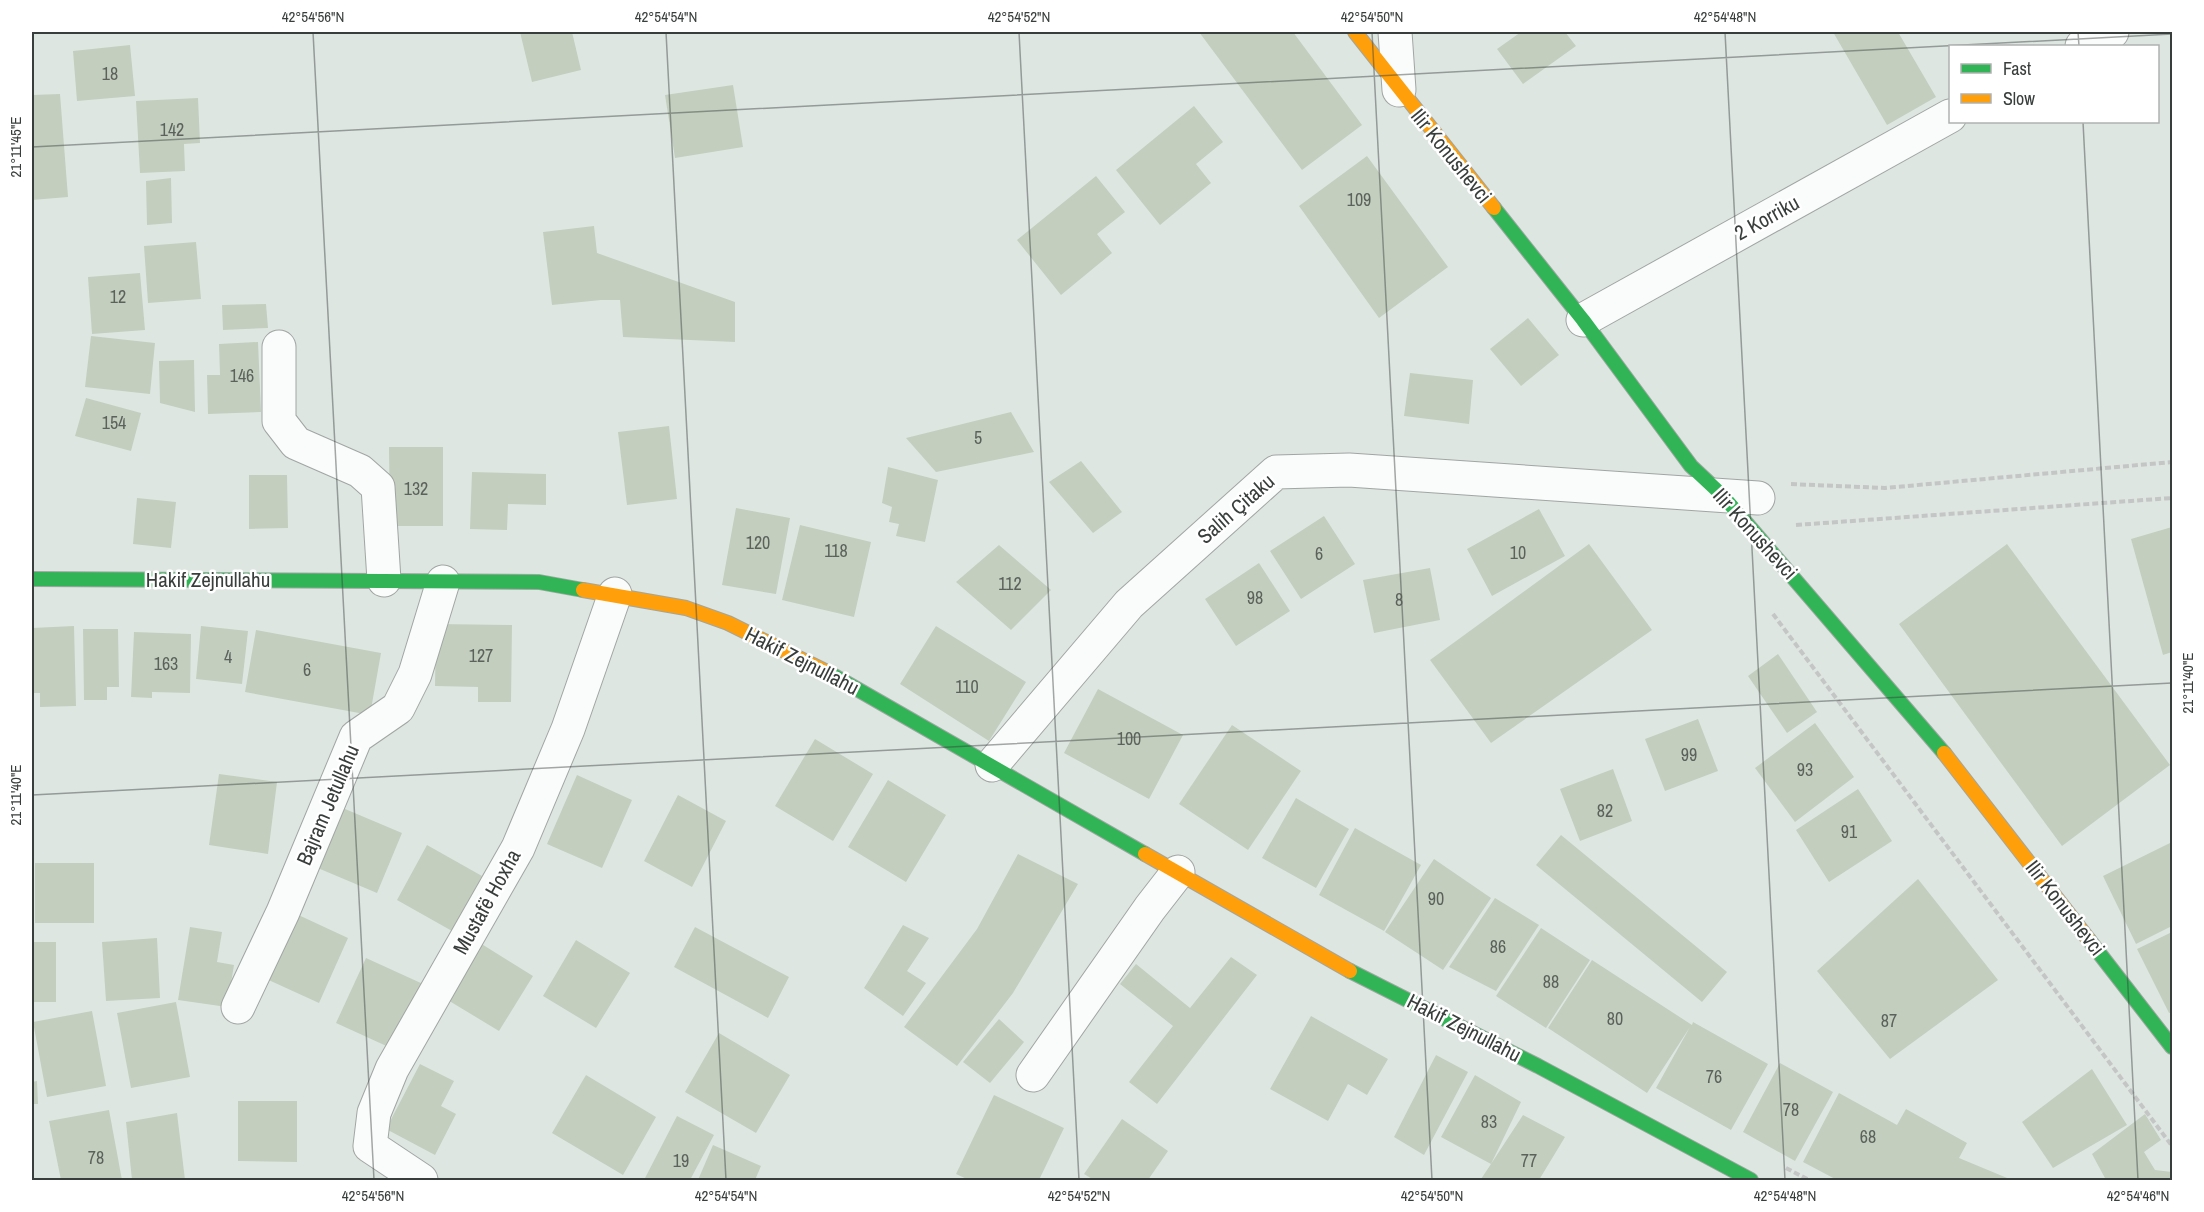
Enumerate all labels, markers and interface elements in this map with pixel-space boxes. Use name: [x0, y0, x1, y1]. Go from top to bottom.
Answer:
text: 42°54'56"N: [282, 6, 344, 27]
text: 42°54'54"N: [635, 6, 697, 27]
text: 42°54'52"N: [988, 6, 1050, 27]
text: 42°54'50"N: [1341, 6, 1403, 27]
text: 42°54'48"N: [1694, 6, 1756, 27]
legend: [1949, 45, 2159, 123]
text: Fast: [2003, 56, 2031, 81]
house number: 18: [102, 61, 118, 86]
text: Slow: [2003, 86, 2035, 111]
street label: Ilir Konushevci: [1404, 102, 1498, 209]
text: 21°11'45"E: [5, 116, 26, 178]
house number: 142: [160, 117, 184, 142]
house number: 109: [1347, 187, 1371, 212]
street label: 2 Korriku: [1729, 188, 1804, 247]
house number: 12: [110, 284, 126, 309]
house number: 146: [230, 363, 254, 388]
house number: 154: [102, 410, 126, 435]
house number: 5: [974, 425, 982, 450]
street label: Salih Çitaku: [1191, 467, 1281, 550]
house number: 132: [404, 476, 428, 501]
street label: Ilir Konushevci: [1706, 482, 1804, 586]
house number: 120: [746, 530, 770, 555]
house number: 118: [824, 538, 848, 563]
house number: 10: [1510, 540, 1526, 565]
house number: 6: [1315, 541, 1323, 566]
street label: Hakif Zejnullahu: [146, 565, 270, 594]
house number: 112: [998, 571, 1022, 596]
house number: 98: [1247, 585, 1263, 610]
house number: 8: [1395, 587, 1403, 612]
street label: Hakif Zejnullahu: [740, 619, 864, 702]
house number: 127: [469, 643, 493, 668]
house number: 4: [224, 644, 232, 669]
house number: 163: [154, 651, 178, 676]
text: 21°11'40"E: [2177, 652, 2198, 714]
house number: 6: [303, 657, 311, 682]
house number: 110: [955, 674, 979, 699]
house number: 100: [1117, 726, 1141, 751]
street label: Bajram Jetullahu: [289, 740, 366, 869]
house number: 99: [1681, 742, 1697, 767]
house number: 93: [1797, 757, 1813, 782]
text: 21°11'40"E: [5, 764, 26, 826]
house number: 82: [1597, 798, 1613, 823]
house number: 91: [1841, 819, 1858, 844]
street label: Mustafë Hoxha: [446, 844, 528, 959]
street label: Ilir Konushevci: [2019, 854, 2112, 961]
house number: 90: [1428, 886, 1444, 911]
house number: 86: [1490, 934, 1506, 959]
house number: 88: [1543, 969, 1559, 994]
street label: Hakif Zejnullahu: [1402, 986, 1526, 1069]
house number: 80: [1607, 1006, 1623, 1031]
house number: 87: [1881, 1008, 1897, 1033]
house number: 76: [1706, 1064, 1722, 1089]
house number: 78: [1783, 1097, 1799, 1122]
house number: 83: [1481, 1109, 1497, 1134]
house number: 68: [1860, 1124, 1876, 1149]
house number: 78: [88, 1145, 104, 1170]
house number: 19: [673, 1148, 689, 1173]
house number: 77: [1521, 1148, 1537, 1173]
text: 42°54'56"N: [342, 1185, 404, 1206]
text: 42°54'54"N: [695, 1185, 757, 1206]
text: 42°54'52"N: [1048, 1185, 1110, 1206]
text: 42°54'50"N: [1401, 1185, 1463, 1206]
text: 42°54'48"N: [1754, 1185, 1816, 1206]
text: 42°54'46"N: [2107, 1185, 2169, 1206]

